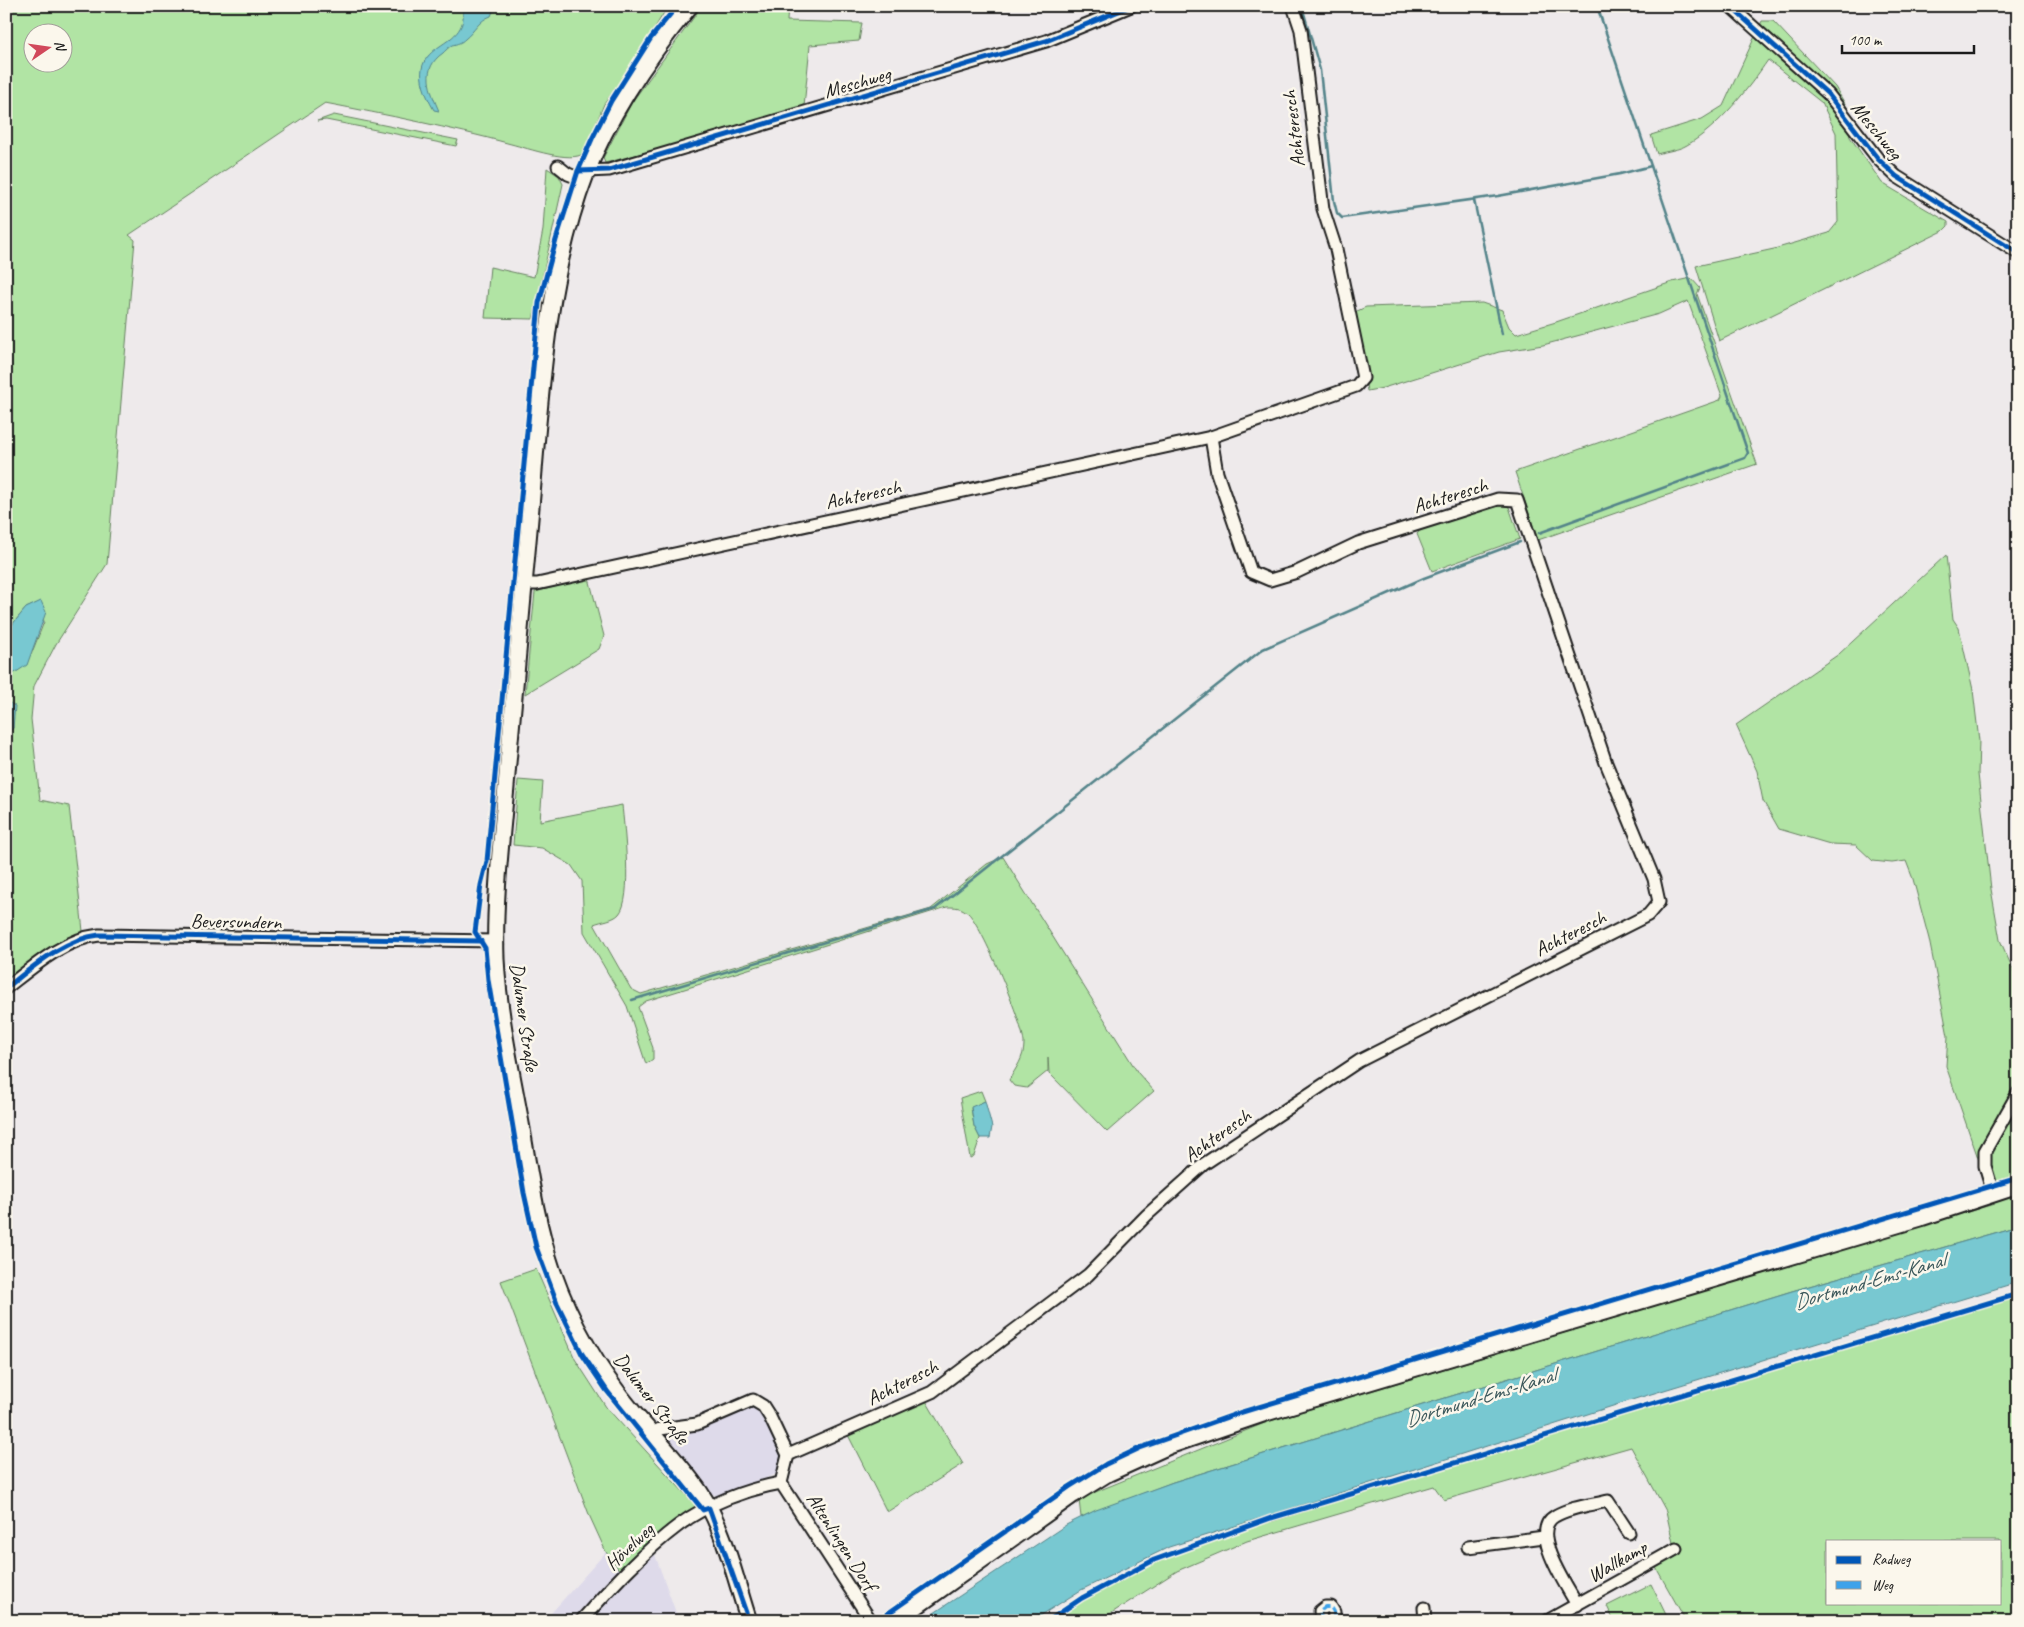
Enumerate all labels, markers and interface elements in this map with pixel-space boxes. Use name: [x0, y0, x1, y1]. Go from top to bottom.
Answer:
north arrow: [22, 22, 72, 72]
scale bar: [1842, 22, 1974, 54]
text: 100 m: [1849, 31, 1883, 50]
text: N: [51, 39, 70, 54]
street label: Meschweg: [821, 61, 895, 104]
street label: Achteresch: [1276, 88, 1311, 168]
street label: Meschweg: [1846, 96, 1909, 166]
street label: Achteresch: [1410, 472, 1492, 519]
street label: Achteresch: [823, 474, 905, 515]
street label: Achteresch: [1530, 904, 1612, 962]
street label: Beversundern: [190, 908, 283, 935]
street label: Dalumer Straße: [505, 961, 545, 1074]
street label: Achteresch: [1179, 1102, 1257, 1168]
water label: Dortmund-Ems-Kanal: [1791, 1245, 1953, 1315]
street label: Dalumer Straße: [608, 1348, 696, 1450]
street label: Achteresch: [862, 1353, 944, 1411]
water label: Dortmund-Ems-Kanal: [1402, 1360, 1564, 1432]
street label: Altenlingen Dorf: [801, 1488, 885, 1599]
street label: Hövelweg: [599, 1517, 660, 1576]
street label: Wallkamp: [1583, 1534, 1652, 1588]
legend: [1826, 1540, 2002, 1604]
text: Radweg: [1872, 1550, 1912, 1569]
text: Weg: [1872, 1576, 1894, 1595]

